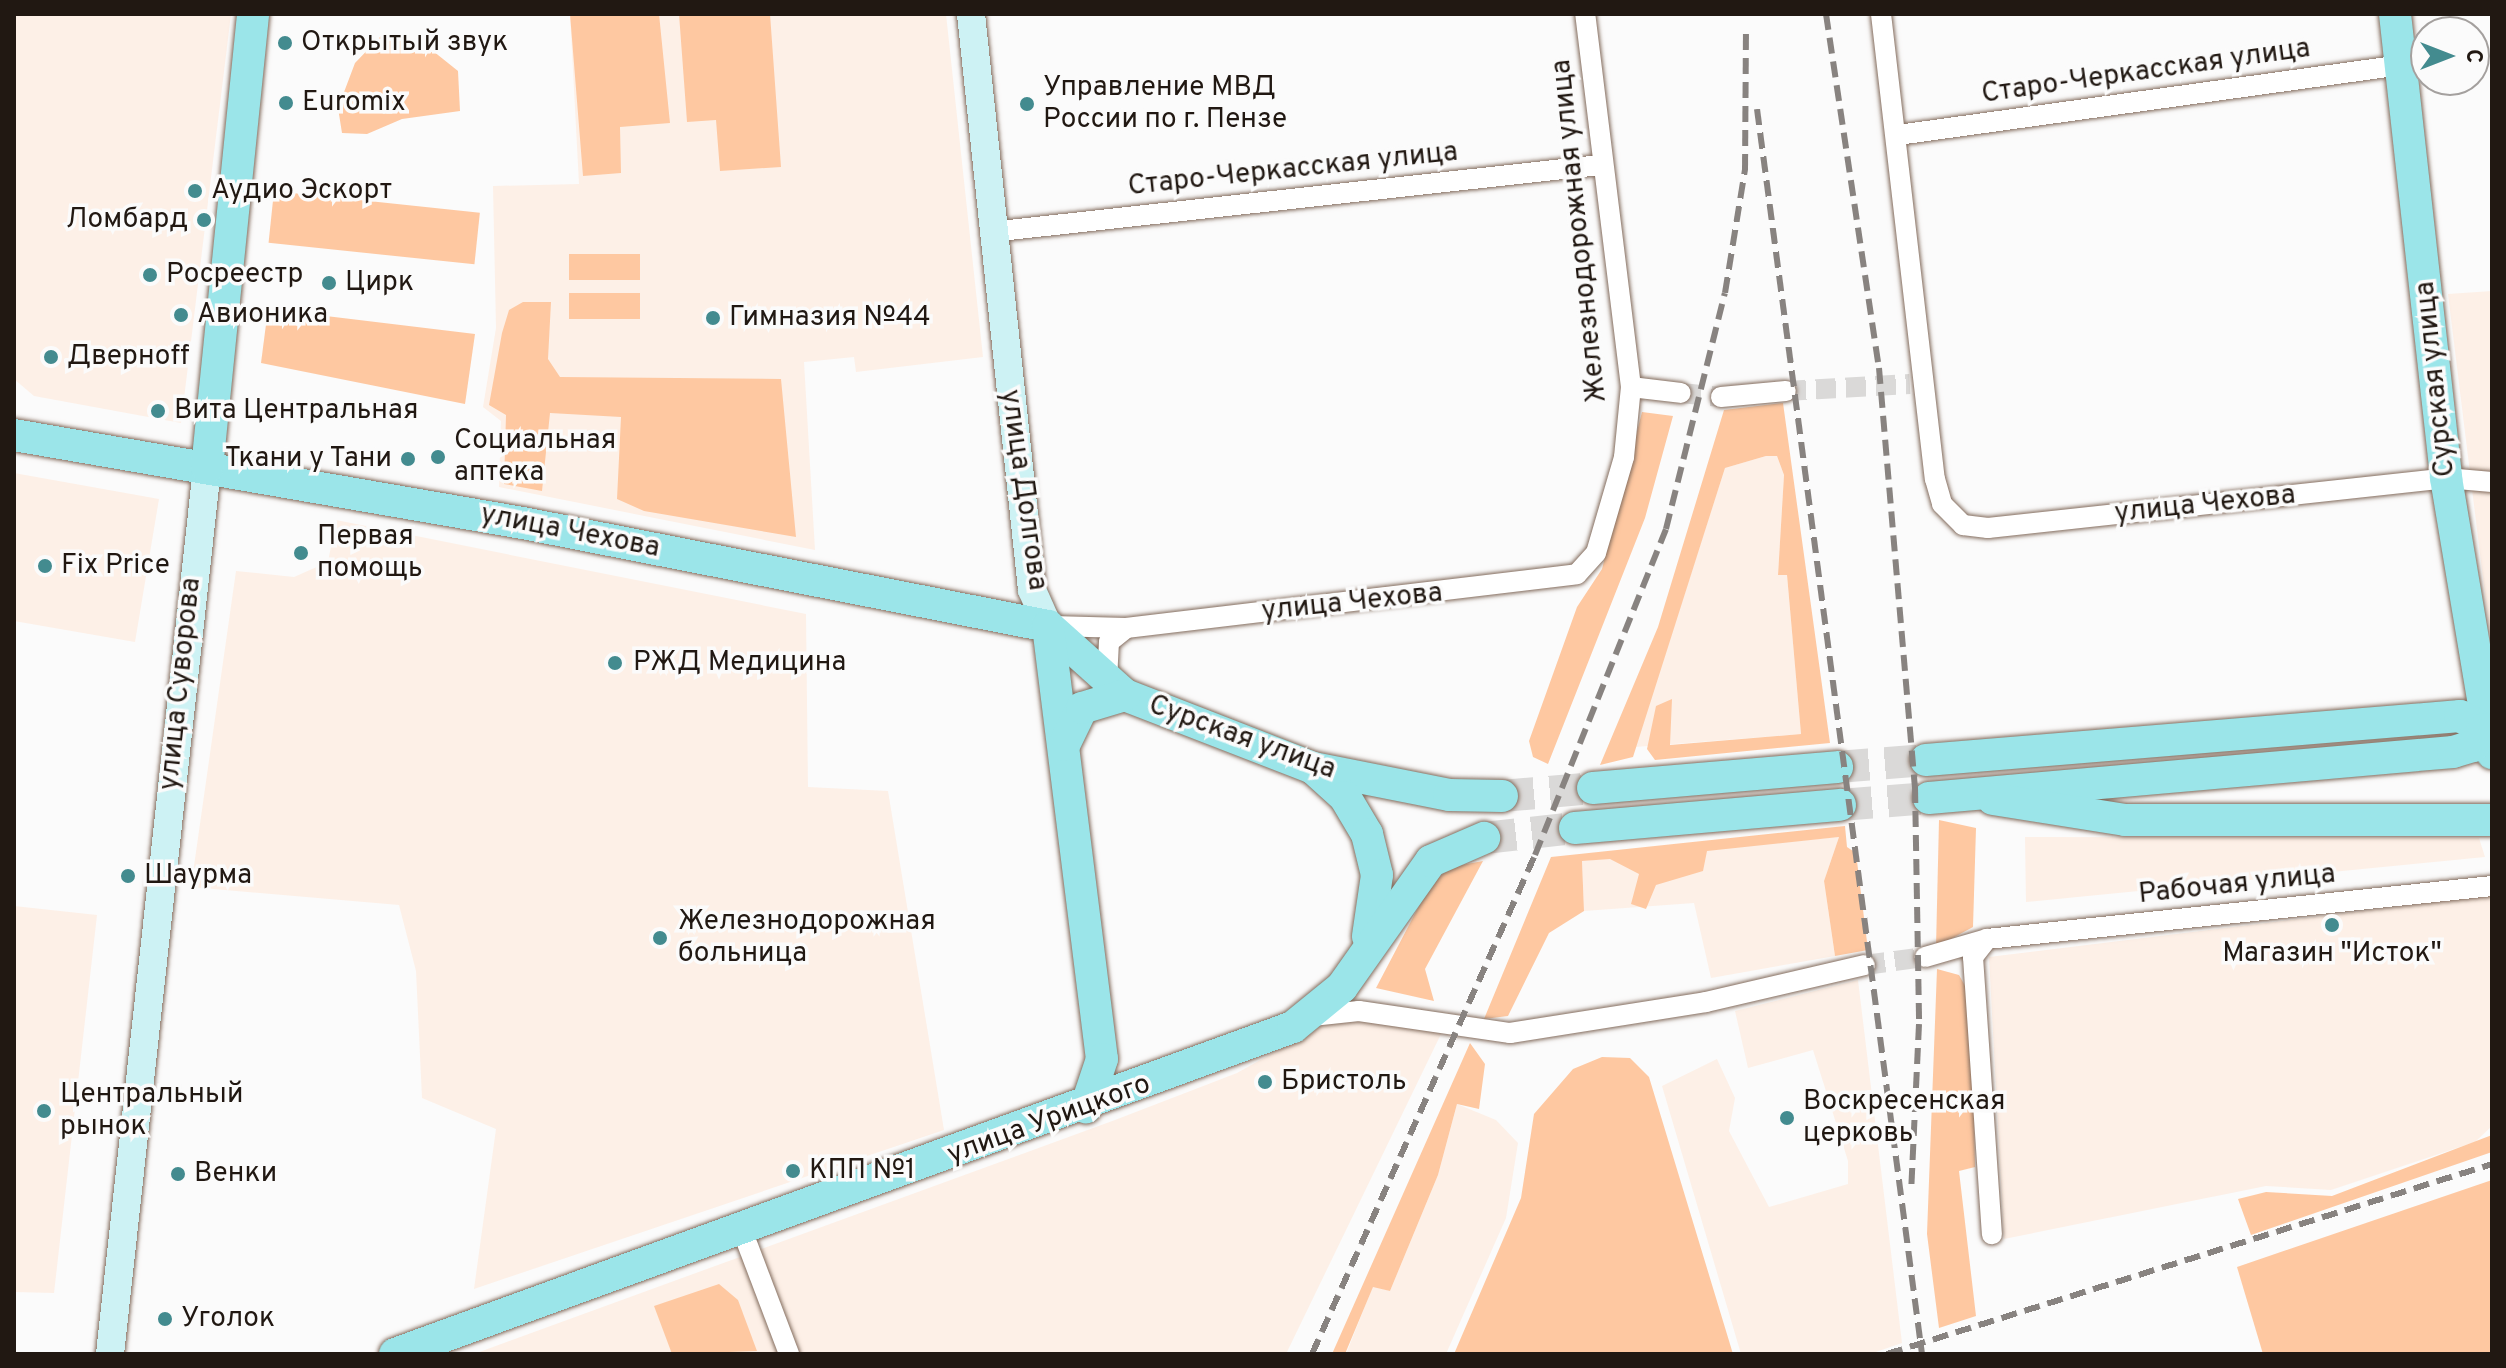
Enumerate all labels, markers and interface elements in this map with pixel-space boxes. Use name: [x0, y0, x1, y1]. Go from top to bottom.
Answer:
north arrow: [2410, 16, 2490, 96]
place label: Открытый звук: [301, 26, 508, 60]
street label: Старо-Черкасская улица: [1979, 32, 2313, 112]
marker: Открытый звук: [276, 34, 294, 52]
text: С: [2459, 49, 2486, 63]
street label: Железнодорожная улица: [1545, 58, 1615, 404]
place label: Управление МВД России по г. Пензе: [1043, 71, 1287, 137]
place label: Euromix: [302, 86, 406, 120]
marker: Euromix: [277, 94, 295, 112]
marker: Управление МВД России по г. Пензе: [1018, 95, 1036, 113]
street label: Старо-Черкасская улица: [1126, 136, 1460, 204]
place label: Аудио Эскорт: [211, 174, 392, 208]
marker: Аудио Эскорт: [186, 182, 204, 200]
place label: Ломбард: [66, 203, 188, 237]
marker: Ломбард: [195, 211, 213, 229]
place label: Росреестр: [166, 258, 303, 292]
marker: Росреестр: [141, 266, 159, 284]
place label: Цирк: [345, 266, 414, 300]
marker: Цирк: [320, 274, 338, 292]
street label: Сурская улица: [2409, 279, 2463, 479]
place label: Авионика: [197, 298, 328, 332]
place label: Гимназия №44: [729, 301, 931, 335]
marker: Авионика: [172, 306, 190, 324]
marker: Гимназия №44: [704, 309, 722, 327]
place label: Дверноff: [67, 340, 189, 374]
marker: Дверноff: [42, 348, 60, 366]
street label: улица Долгова: [992, 387, 1054, 593]
place label: Вита Центральная: [174, 394, 419, 428]
marker: Вита Центральная: [149, 402, 167, 420]
place label: Социальная аптека: [454, 424, 616, 490]
place label: Ткани у Тани: [224, 442, 392, 476]
marker: Социальная аптека: [429, 448, 447, 466]
marker: Ткани у Тани: [399, 450, 417, 468]
street label: улица Чехова: [2113, 479, 2297, 531]
street label: улица Чехова: [478, 498, 662, 566]
place label: Первая помощь: [317, 520, 423, 586]
marker: Первая помощь: [292, 544, 310, 562]
place label: Fix Price: [61, 549, 170, 583]
marker: Fix Price: [36, 557, 54, 575]
street label: улица Суворова: [153, 576, 209, 792]
street label: улица Чехова: [1260, 577, 1444, 629]
place label: РЖД Медицина: [633, 646, 846, 680]
marker: РЖД Медицина: [604, 652, 626, 674]
street label: Сурская улица: [1144, 689, 1340, 787]
street label: Рабочая улица: [2137, 858, 2337, 912]
place label: Шаурма: [144, 859, 252, 893]
marker: Шаурма: [119, 867, 137, 885]
place label: Железнодорожная больница: [678, 905, 936, 971]
marker: Магазин "Исток": [2323, 916, 2341, 934]
marker: Железнодорожная больница: [649, 927, 671, 949]
place label: Магазин "Исток": [2222, 937, 2442, 971]
place label: Бристоль: [1281, 1065, 1407, 1099]
street label: улица Урицкого: [943, 1068, 1155, 1172]
marker: Бристоль: [1256, 1073, 1274, 1091]
place label: Центральный рынок: [60, 1078, 243, 1144]
place label: Воскресенская церковь: [1803, 1085, 2006, 1151]
marker: Центральный рынок: [35, 1102, 53, 1120]
marker: Воскресенская церковь: [1778, 1109, 1796, 1127]
place label: КПП №1: [809, 1154, 916, 1188]
place label: Венки: [194, 1157, 277, 1191]
marker: КПП №1: [784, 1162, 802, 1180]
marker: Венки: [169, 1165, 187, 1183]
place label: Уголок: [181, 1302, 275, 1336]
marker: Уголок: [156, 1310, 174, 1328]

